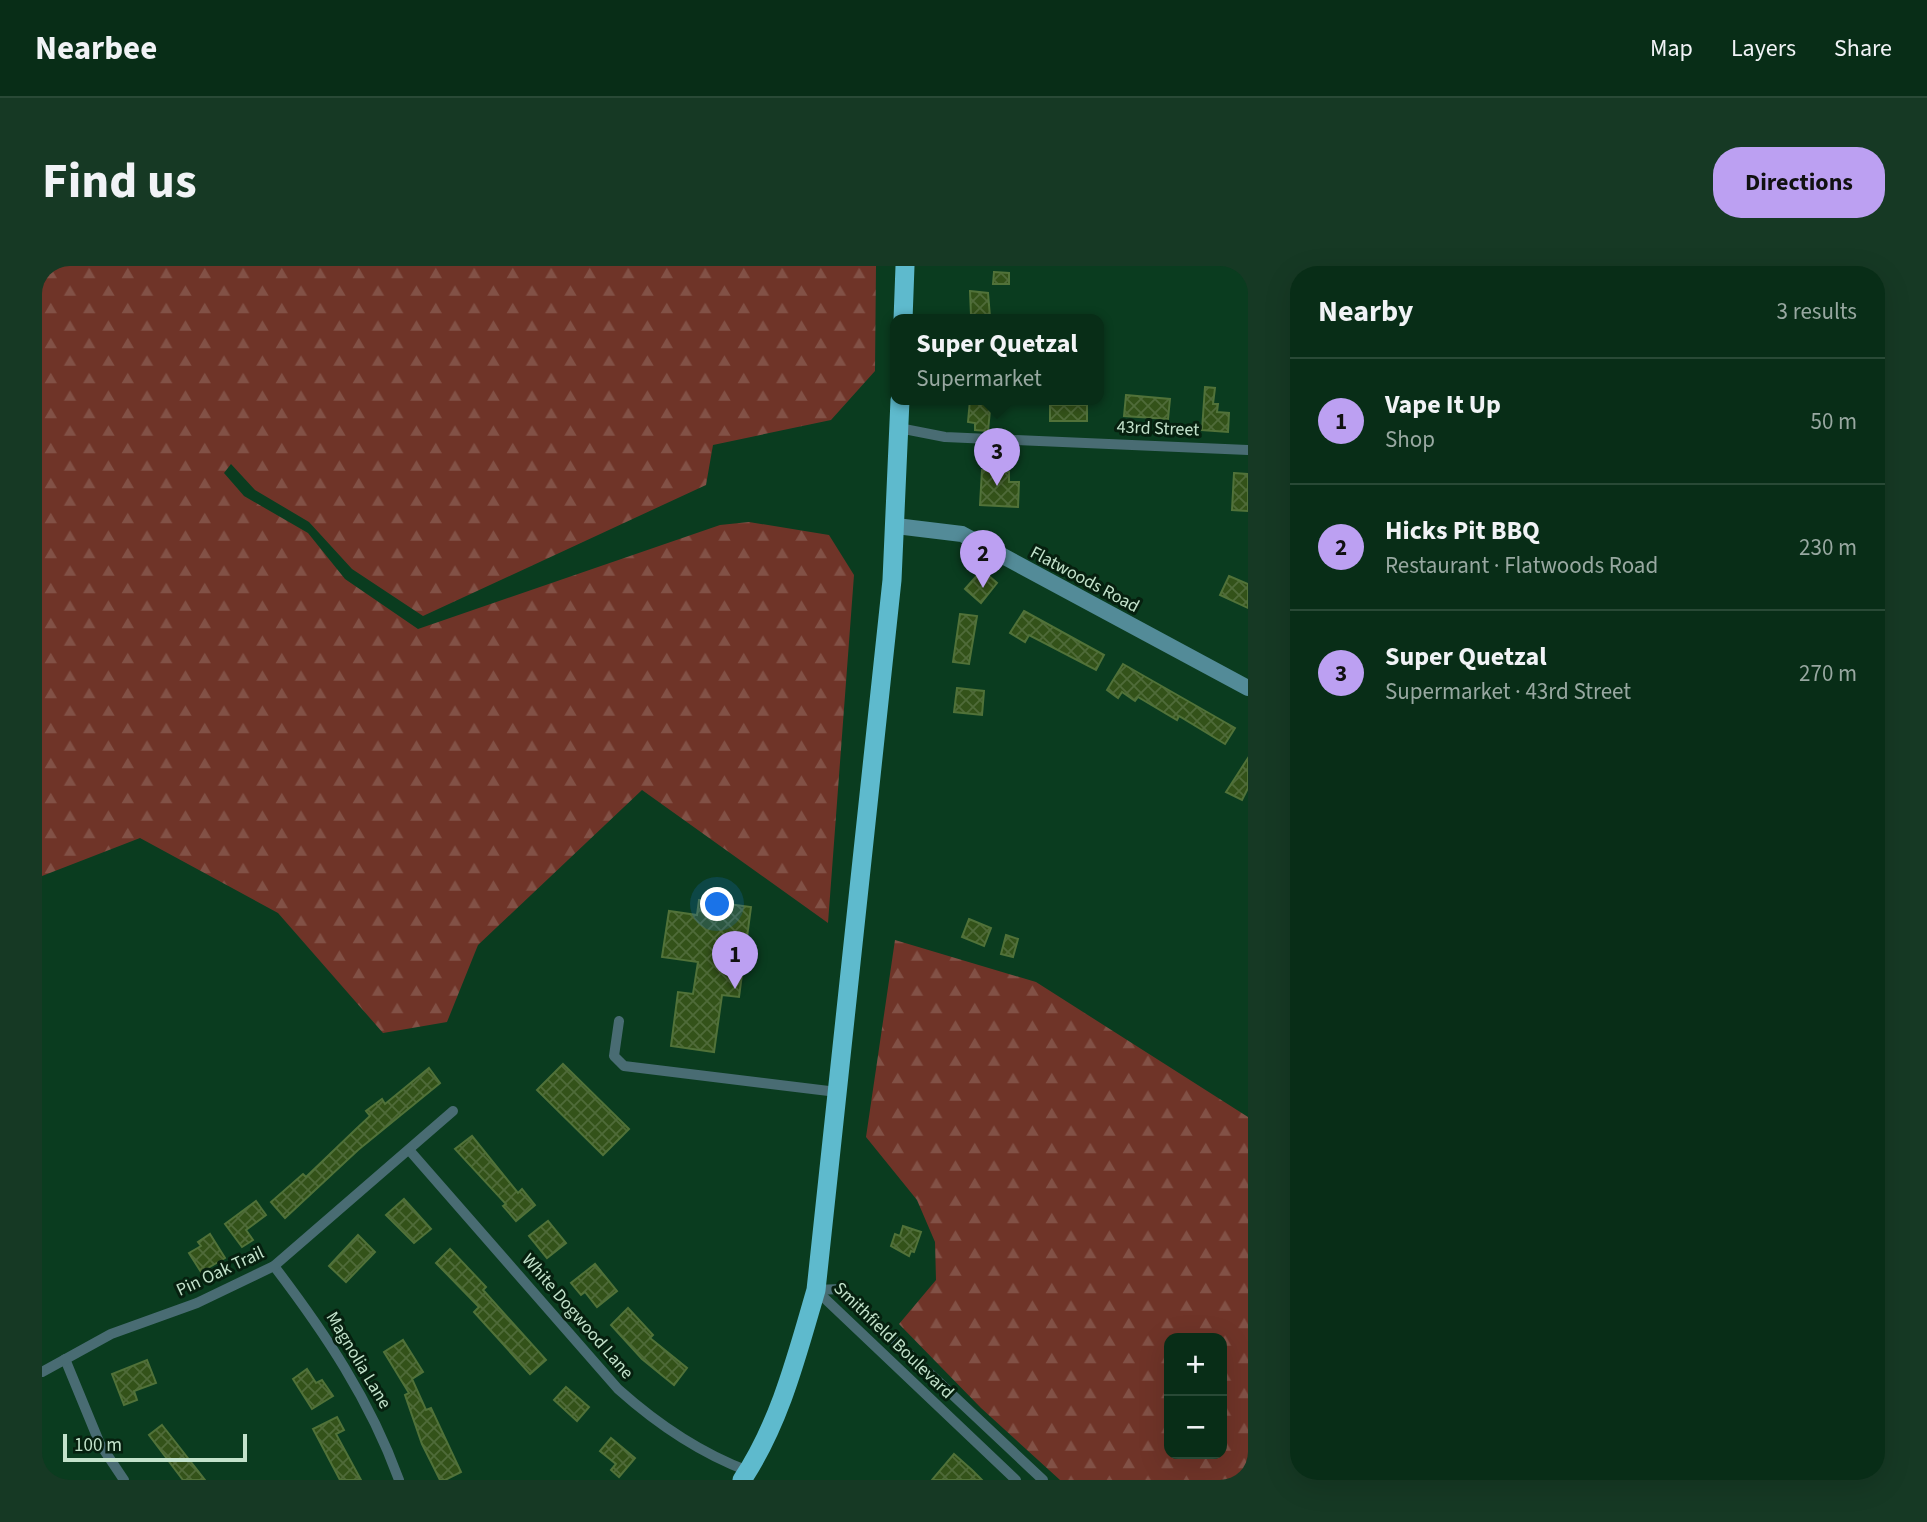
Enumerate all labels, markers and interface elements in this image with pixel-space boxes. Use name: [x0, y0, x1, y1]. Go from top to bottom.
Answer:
text: Nearbee: [35, 25, 157, 72]
text: Map: [1650, 31, 1693, 66]
text: Layers: [1731, 31, 1796, 66]
text: Share: [1834, 31, 1892, 66]
text: Find us: [42, 147, 197, 217]
button: Directions: [1713, 147, 1885, 218]
text: Nearby: [1318, 290, 1413, 333]
text: 3 results: [1777, 295, 1857, 328]
popup: [890, 314, 1104, 405]
text: Super Quetzal: [916, 325, 1078, 362]
text: Supermarket: [916, 362, 1042, 395]
text: Vape It Up: [1385, 386, 1501, 423]
text: 1: [1335, 405, 1347, 438]
text: 50 m: [1810, 405, 1857, 438]
street label: 43rd Street: [1116, 415, 1200, 442]
text: Shop: [1385, 423, 1435, 456]
pin: 3: [974, 428, 1020, 486]
text: Hicks Pit BBQ: [1385, 512, 1540, 549]
pin: 2: [960, 530, 1006, 588]
text: 2: [1335, 531, 1347, 564]
text: 230 m: [1799, 531, 1857, 564]
street label: Flatwoods Road: [1026, 540, 1144, 619]
text: Restaurant · Flatwoods Road: [1385, 549, 1658, 582]
text: Super Quetzal: [1385, 638, 1547, 675]
text: 3: [1335, 657, 1347, 690]
text: 270 m: [1799, 657, 1857, 690]
text: Supermarket · 43rd Street: [1385, 675, 1631, 708]
your location: [700, 887, 734, 921]
pin: 1: [712, 931, 758, 989]
street label: Pin Oak Trail: [172, 1240, 268, 1303]
street label: White Dogwood Lane: [516, 1248, 639, 1385]
street label: Smithfield Boulevard: [828, 1276, 959, 1404]
street label: Magnolia Lane: [320, 1307, 397, 1414]
map controls: [1164, 1333, 1227, 1459]
button: +: [1164, 1333, 1227, 1396]
button: −: [1164, 1396, 1227, 1459]
scale bar: [63, 1431, 247, 1463]
text: 100 m: [74, 1432, 122, 1459]

